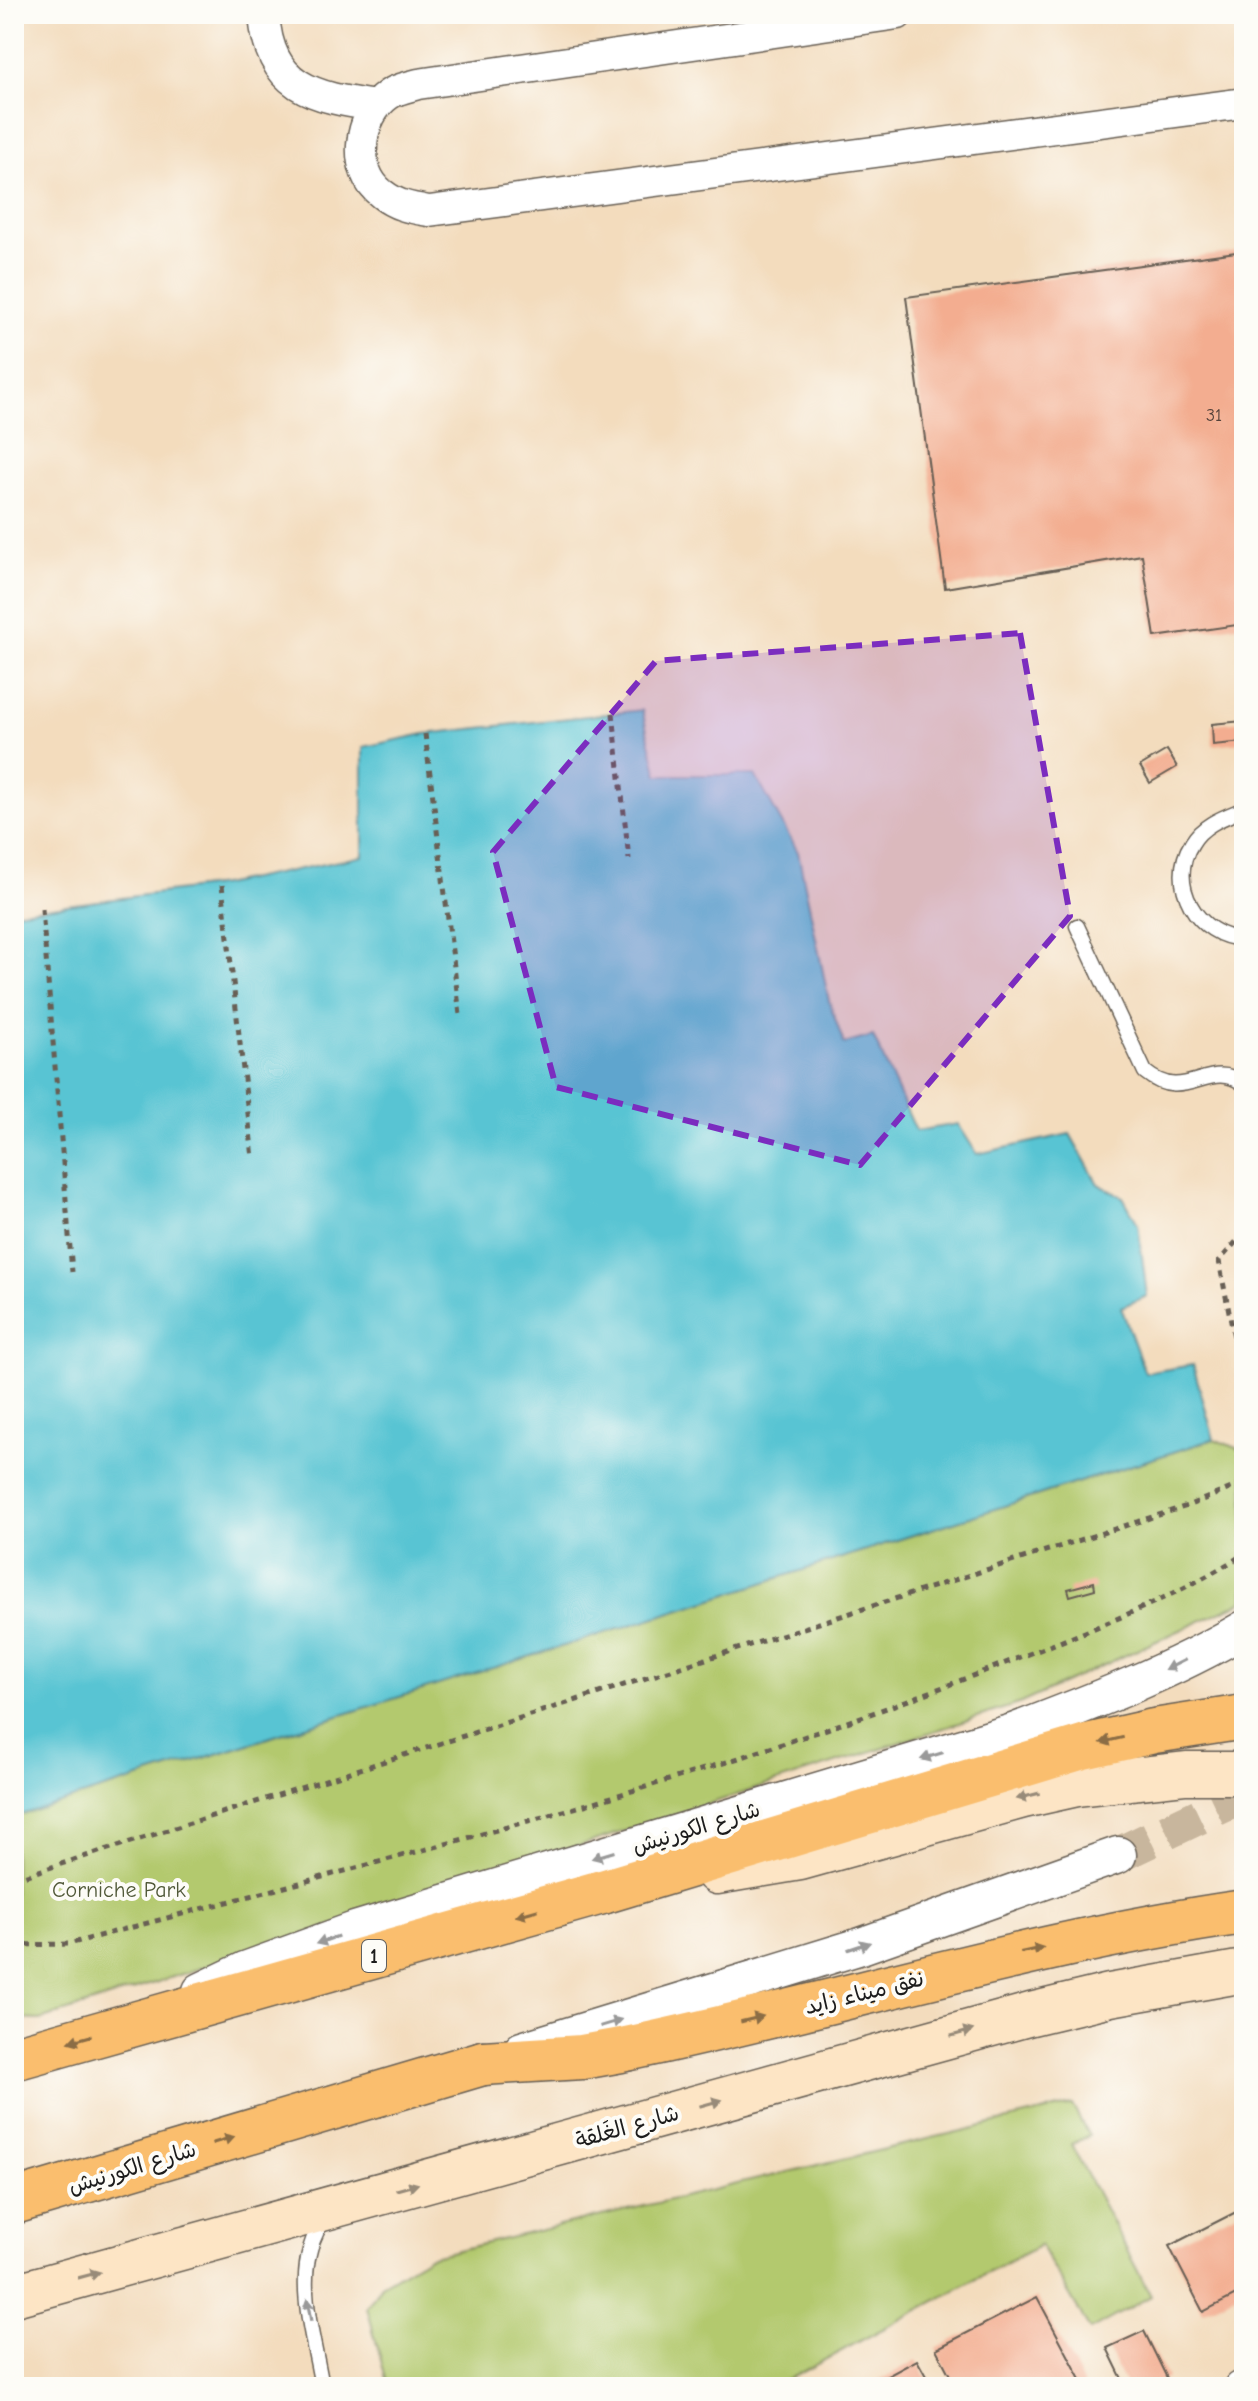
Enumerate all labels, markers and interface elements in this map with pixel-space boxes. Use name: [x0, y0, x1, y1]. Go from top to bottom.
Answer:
house number: 31: [1206, 405, 1222, 426]
one-way arrow: [1164, 1658, 1186, 1672]
one-way arrow: [1100, 1735, 1125, 1747]
one-way arrow: [919, 1750, 943, 1763]
one-way arrow: [1015, 1790, 1040, 1803]
street label: شارع الكورنيش: [629, 1796, 764, 1862]
one-way arrow: [590, 1849, 614, 1862]
park label: Corniche Park: [52, 1877, 186, 1903]
one-way arrow: [515, 1907, 539, 1920]
one-way arrow: [315, 1934, 339, 1946]
road number: 1: [362, 1940, 386, 1972]
one-way arrow: [847, 1940, 871, 1952]
one-way arrow: [1020, 1943, 1045, 1956]
street label: نفق ميناء زايد: [802, 1966, 927, 2020]
one-way arrow: [740, 2013, 765, 2025]
one-way arrow: [599, 2016, 623, 2029]
one-way arrow: [950, 2026, 974, 2039]
one-way arrow: [67, 2033, 91, 2046]
one-way arrow: [699, 2096, 724, 2108]
street label: شارع الغَلقة: [572, 2099, 682, 2156]
one-way arrow: [211, 2133, 235, 2146]
street label: شارع الكورنيش: [65, 2136, 200, 2202]
one-way arrow: [396, 2180, 420, 2193]
one-way arrow: [77, 2268, 102, 2280]
one-way arrow: [302, 2297, 315, 2322]

